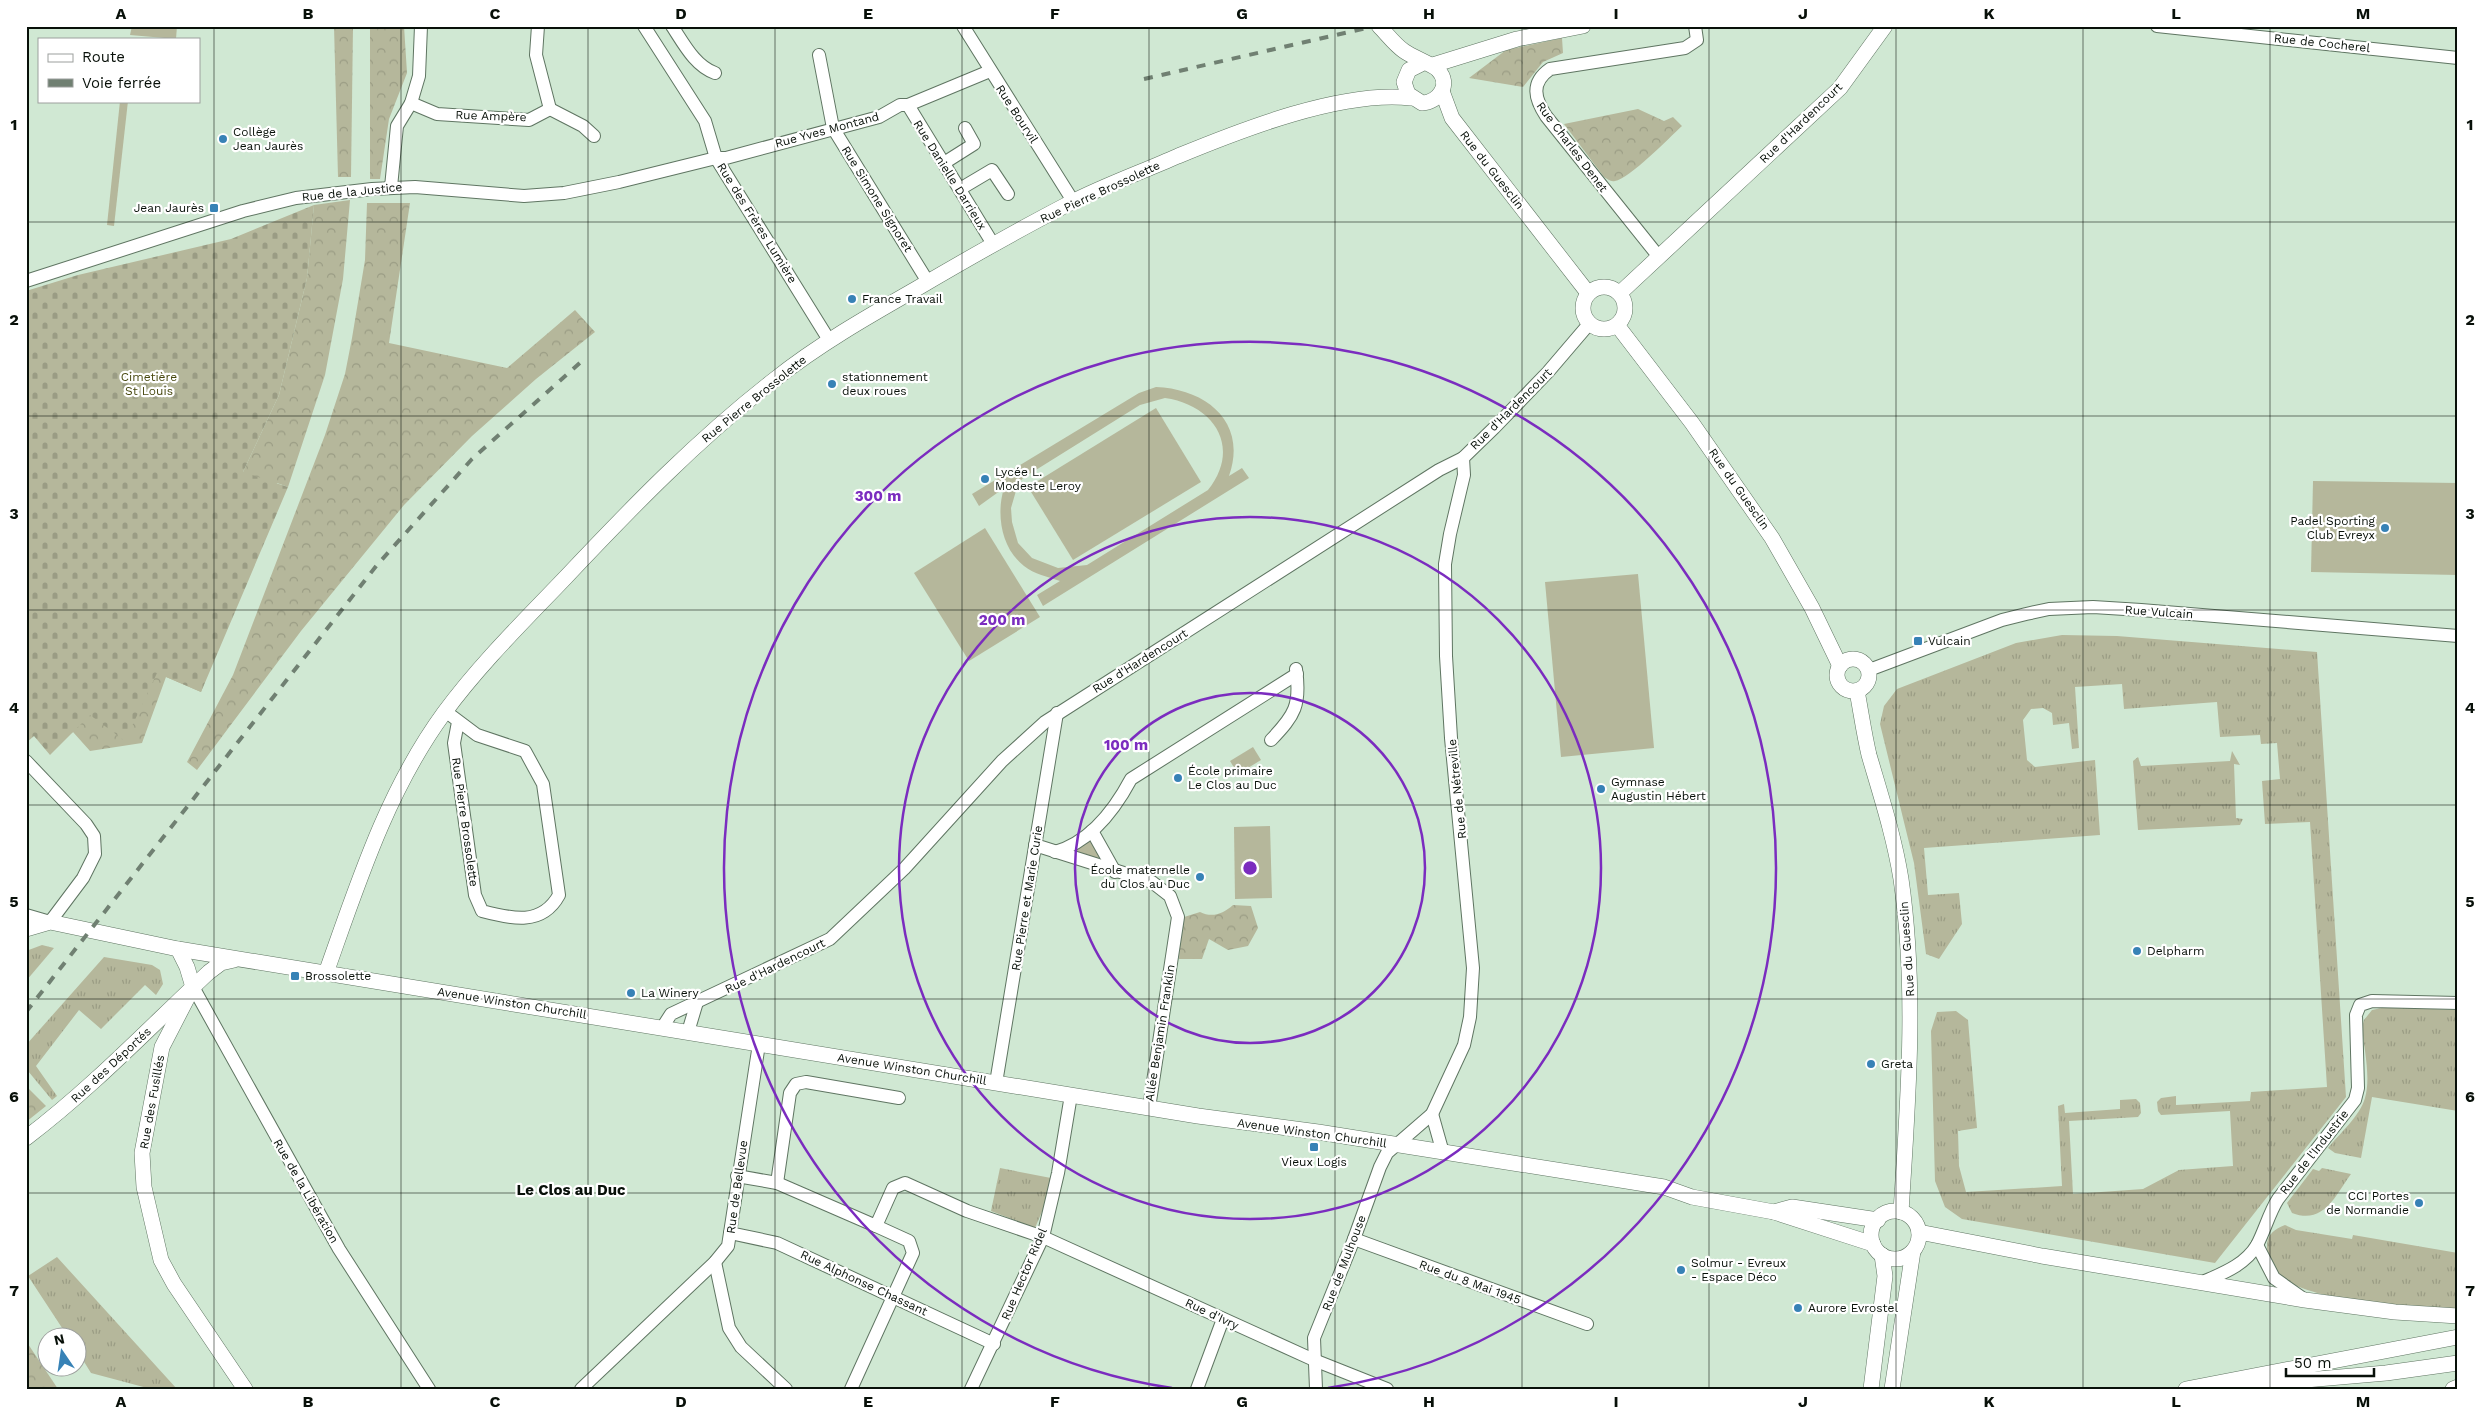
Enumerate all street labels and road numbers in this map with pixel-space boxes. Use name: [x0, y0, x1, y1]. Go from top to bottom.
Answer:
street label: Rue de Cocherel: [2273, 31, 2371, 55]
street label: Rue d'Hardencourt: [1757, 80, 1845, 166]
street label: Rue Bourvil: [993, 82, 1041, 146]
street label: Rue Charles Denet: [1533, 99, 1611, 195]
street label: Rue Ampère: [455, 108, 527, 124]
street label: Rue Yves Montand: [773, 109, 881, 151]
street label: Rue Danielle Darrieux: [910, 118, 990, 232]
street label: Rue du Guesclin: [1457, 128, 1527, 212]
street label: Rue Simone Signoret: [839, 143, 915, 255]
street label: Rue Pierre Brossolette: [1038, 158, 1162, 226]
street label: Rue des Frères Lumière: [714, 160, 800, 286]
street label: Rue de la Justice: [301, 180, 403, 204]
street label: Rue Pierre Brossolette: [699, 352, 809, 446]
street label: Rue d'Hardencourt: [1467, 365, 1555, 453]
street label: Rue du Guesclin: [1706, 446, 1772, 532]
street label: Rue Vulcain: [2124, 603, 2194, 621]
street label: Rue d'Hardencourt: [1090, 626, 1190, 696]
street label: Rue de Nétreville: [1445, 738, 1469, 840]
street label: Rue Pierre Brossolette: [449, 756, 481, 888]
street label: Rue Pierre et Marie Curie: [1009, 824, 1045, 972]
street label: Rue du Guesclin: [1897, 901, 1917, 997]
street label: Rue d'Hardencourt: [723, 936, 827, 996]
street label: Allée Benjamin Franklin: [1142, 964, 1178, 1102]
street label: Avenue Winston Churchill: [436, 984, 588, 1022]
street label: Rue des Déportés: [68, 1024, 154, 1106]
street label: Avenue Winston Churchill: [836, 1050, 988, 1088]
street label: Rue des Fusillés: [137, 1054, 167, 1150]
street label: Rue de l'Industrie: [2277, 1107, 2351, 1197]
street label: Avenue Winston Churchill: [1236, 1116, 1388, 1150]
street label: Rue de la Libération: [270, 1136, 342, 1246]
street label: Rue de Bellevue: [724, 1139, 750, 1235]
street label: Rue de Mulhouse: [1319, 1213, 1369, 1313]
street label: Rue Hector Ridel: [998, 1225, 1050, 1322]
street label: Rue Alphonse Chassant: [798, 1247, 930, 1319]
street label: Rue du 8 Mai 1945: [1417, 1257, 1523, 1307]
street label: Rue d'Ivry: [1183, 1296, 1242, 1333]

